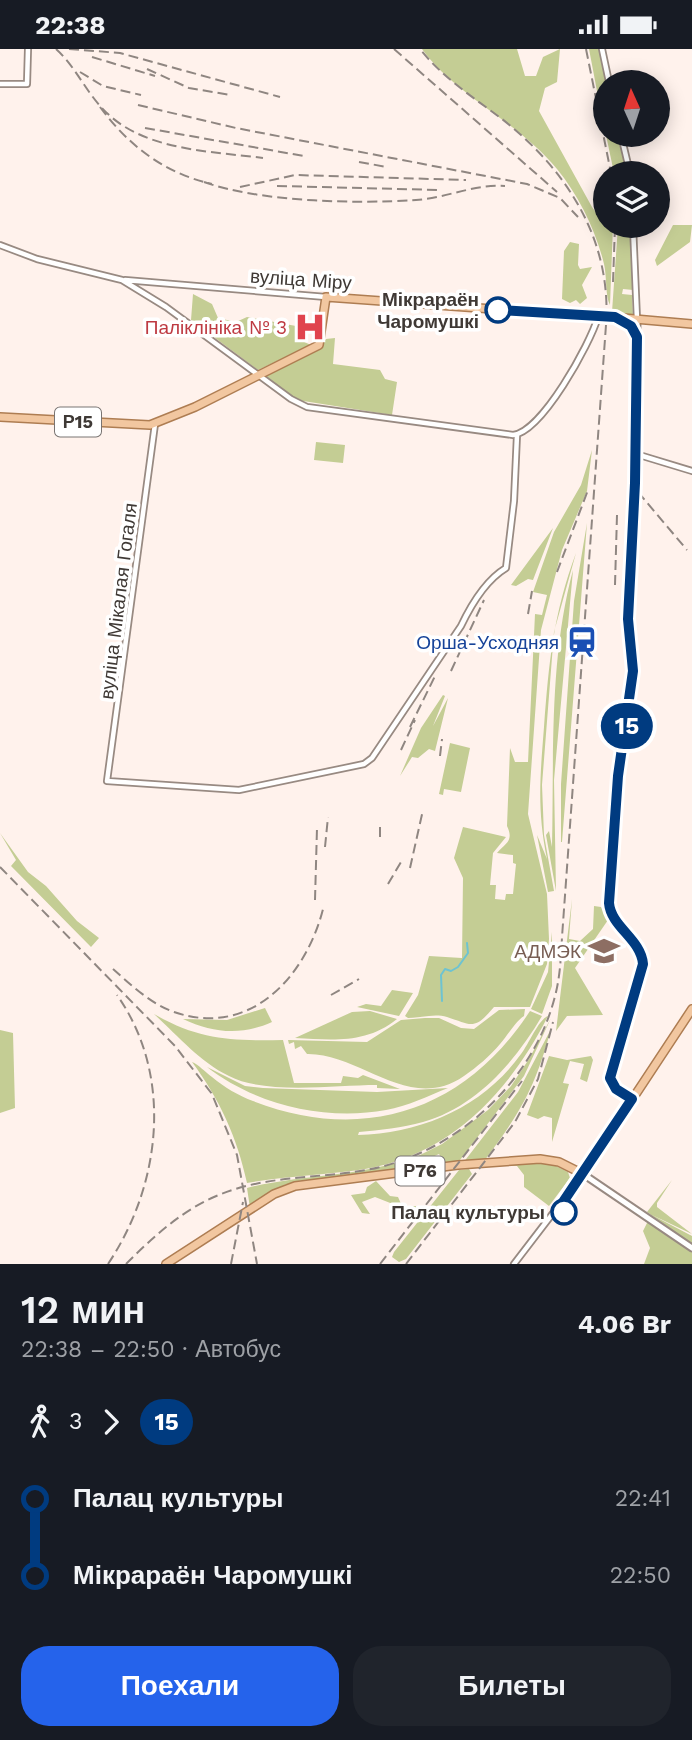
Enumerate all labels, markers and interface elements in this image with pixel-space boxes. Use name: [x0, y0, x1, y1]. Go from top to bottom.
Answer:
text: 22:38: [35, 10, 106, 40]
north arrow: [593, 70, 670, 147]
map controls: [593, 70, 670, 238]
button: layers: [593, 161, 670, 238]
street label: вуліца Міру: [249, 264, 353, 295]
place label: Мікрараён Чаромушкі: [377, 288, 479, 333]
marker: Мікрараён Чаромушкі: [485, 297, 511, 323]
hospital icon: Паліклініка № 3: [293, 310, 327, 344]
place label: Паліклініка № 3: [145, 316, 287, 339]
road number: Р15: [55, 407, 101, 437]
street label: вуліца Мікалая Гогаля: [95, 501, 142, 701]
station icon: Орша-Усходняя: [565, 625, 599, 659]
place label: Орша-Усходняя: [416, 631, 559, 654]
line badge: 15: [596, 703, 658, 749]
text: 15: [615, 712, 639, 740]
school or university icon: АДМЭК: [587, 934, 621, 968]
place label: АДМЭК: [514, 940, 581, 963]
road number: Р76: [396, 1156, 444, 1185]
marker: Палац культуры: [551, 1199, 577, 1225]
place label: Палац культуры: [391, 1201, 545, 1224]
text: 12 мин: [21, 1288, 145, 1332]
text: 4.06 Br: [578, 1309, 671, 1339]
text: 22:38 – 22:50 · Автобус: [21, 1336, 281, 1363]
icon: walk: [21, 1403, 59, 1441]
icon: forward: [92, 1403, 130, 1441]
text: 3: [69, 1408, 82, 1435]
text: 15: [154, 1408, 179, 1436]
text: Палац культуры: [73, 1483, 283, 1513]
text: 22:41: [615, 1485, 671, 1512]
text: Мікрараён Чаромушкі: [73, 1560, 353, 1590]
text: 22:50: [610, 1562, 671, 1589]
button: Поехали: [21, 1646, 339, 1726]
button: Билеты: [353, 1646, 671, 1726]

